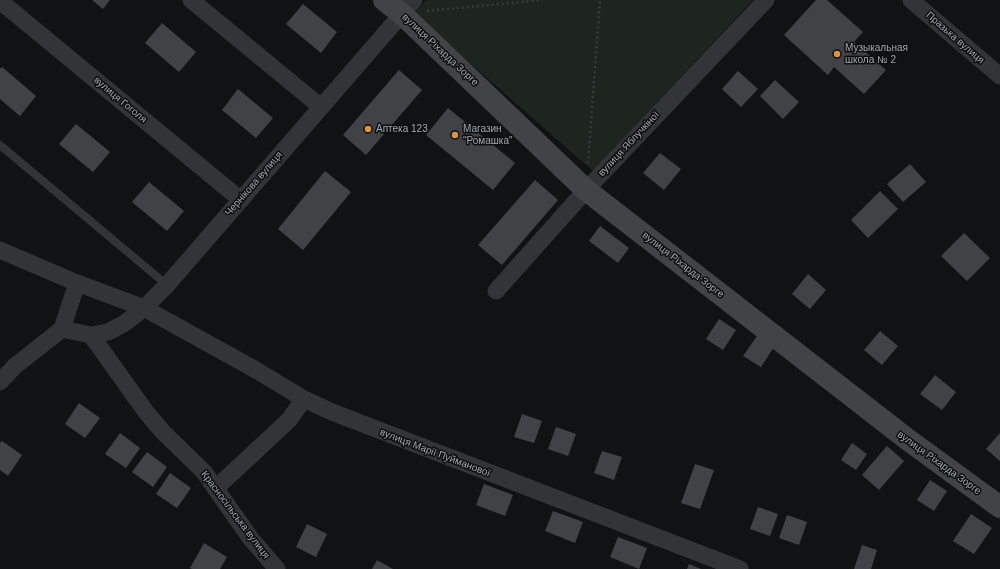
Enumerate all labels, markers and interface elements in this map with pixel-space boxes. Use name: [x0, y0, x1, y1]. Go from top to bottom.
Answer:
street label: Празька вулиця: [923, 9, 987, 67]
street label: вулиця Ріхарда Зорге: [399, 11, 481, 89]
place label: Музыкальная школа № 2: [845, 42, 908, 66]
marker: Музыкальная школа № 2: [832, 49, 842, 59]
street label: вулиця Гоголя: [91, 74, 149, 126]
street label: вулиця Яблучкіної: [596, 109, 662, 179]
place label: Аптека 123: [376, 123, 428, 135]
place label: Магазин "Ромашка": [463, 123, 513, 146]
marker: Аптека 123: [363, 124, 373, 134]
marker: Магазин "Ромашка": [450, 130, 460, 140]
street label: Чернікова вулиця: [223, 149, 285, 219]
street label: вулиця Ріхарда Зорге: [640, 229, 726, 301]
street label: вулиця Марії Пуйманової: [378, 426, 492, 480]
street label: вулиця Ріхарда Зорге: [895, 429, 983, 497]
street label: Красносільська вулиця: [198, 469, 272, 561]

